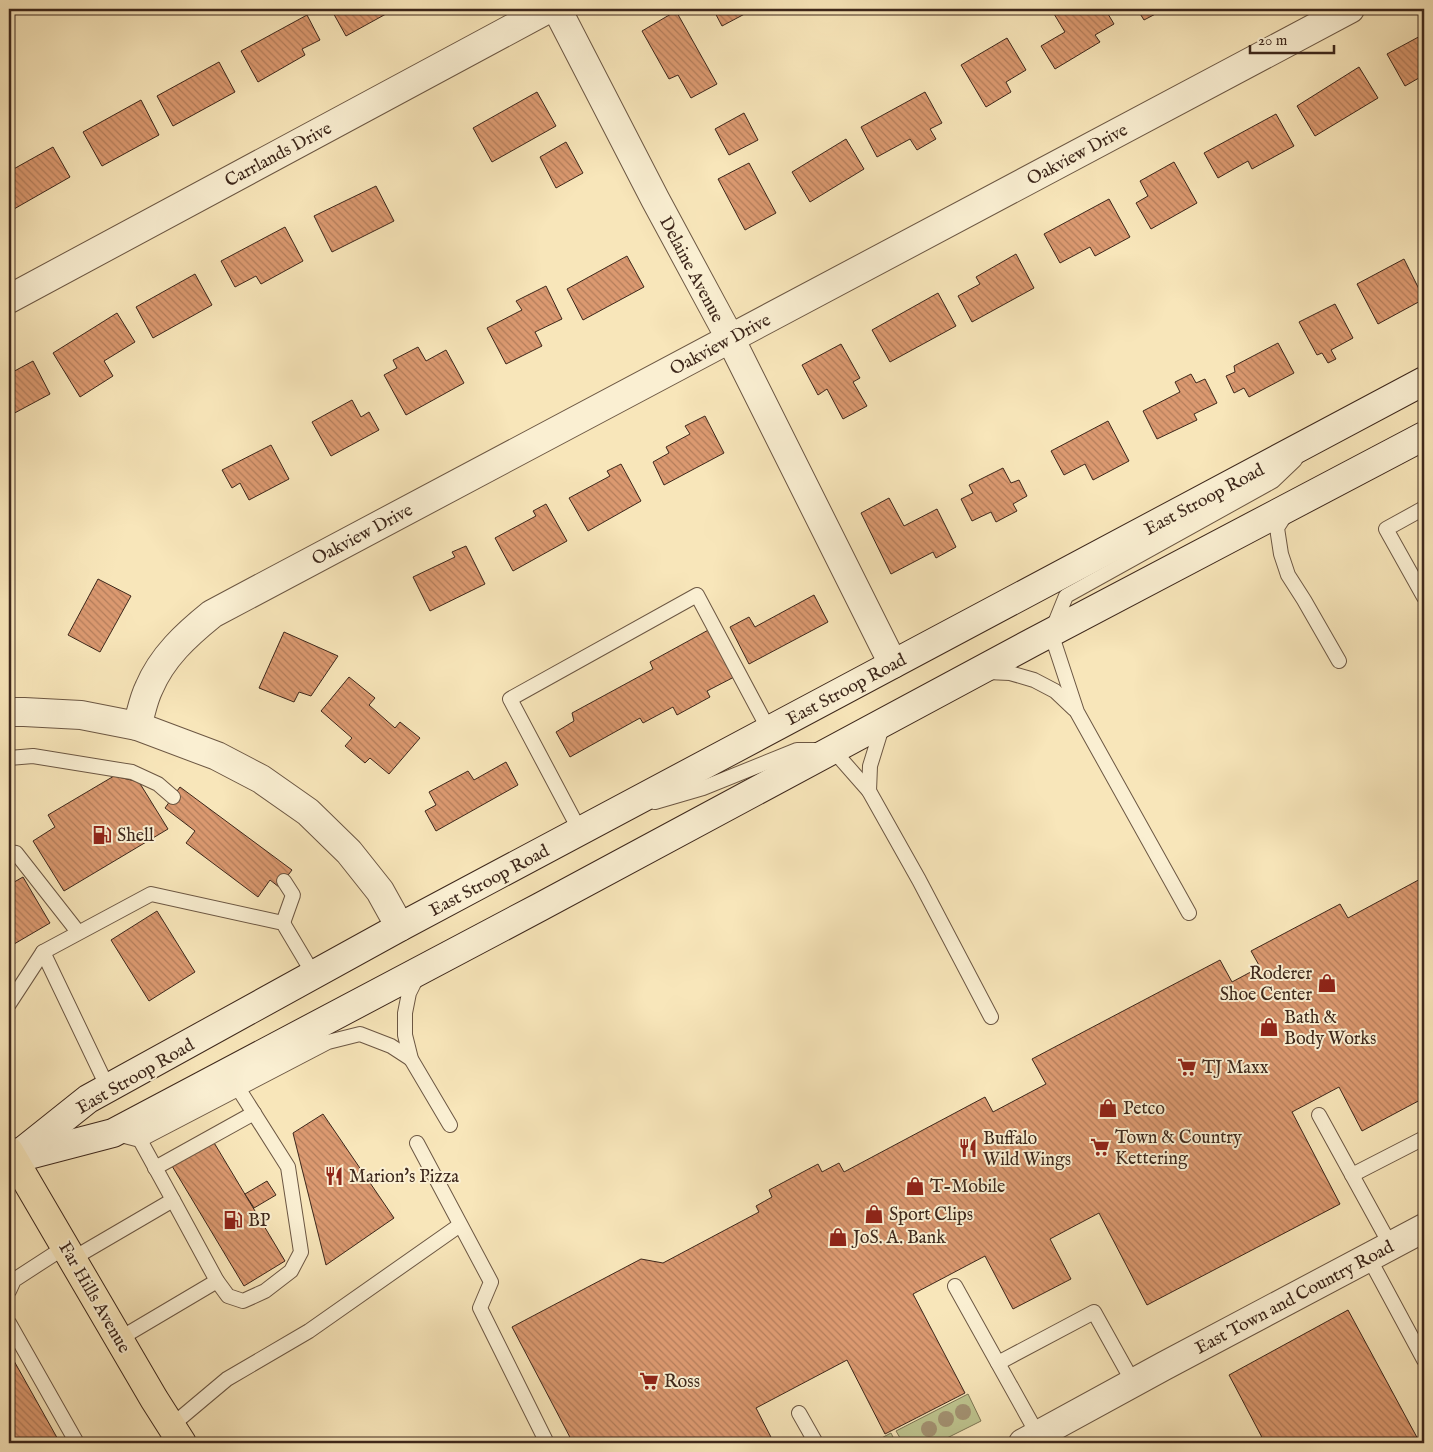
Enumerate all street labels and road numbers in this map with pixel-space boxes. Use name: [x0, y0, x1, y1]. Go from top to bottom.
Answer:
street label: Carrlands Drive: [221, 117, 336, 193]
street label: Oakview Drive: [1023, 119, 1132, 192]
street label: Delaine Avenue: [653, 213, 728, 327]
street label: Oakview Drive: [666, 309, 775, 382]
street label: East Stroop Road: [1141, 459, 1269, 542]
street label: Oakview Drive: [308, 499, 417, 572]
street label: East Stroop Road: [783, 649, 911, 732]
street label: East Stroop Road: [426, 840, 554, 923]
street label: East Stroop Road: [73, 1034, 199, 1120]
street label: East Town and Country Road: [1191, 1236, 1398, 1360]
street label: Far Hills Avenue: [53, 1238, 135, 1358]

